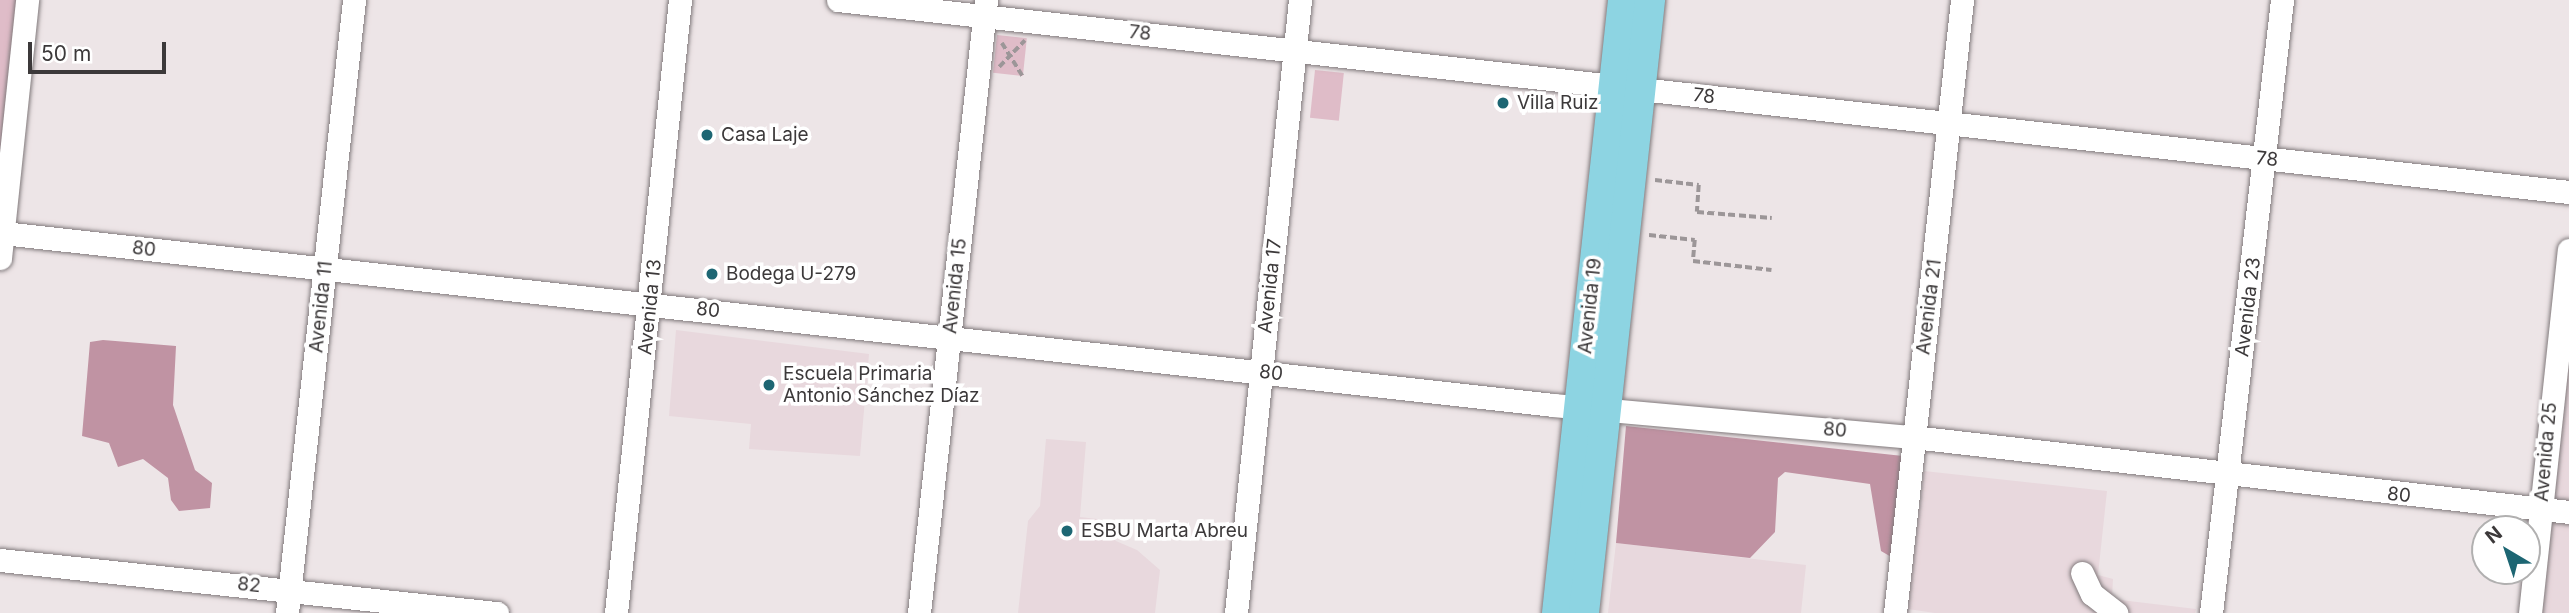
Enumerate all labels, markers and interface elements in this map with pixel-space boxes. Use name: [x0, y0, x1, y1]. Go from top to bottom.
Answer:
street label: 78: [1128, 21, 1152, 45]
scale bar: [32, 28, 170, 72]
text: 50 m: [41, 41, 91, 66]
street label: 78: [1692, 83, 1716, 109]
place label: Villa Ruiz: [1517, 92, 1598, 114]
marker: Villa Ruiz: [1495, 95, 1511, 111]
place label: Casa Laje: [721, 124, 809, 146]
marker: Casa Laje: [699, 127, 715, 143]
street label: 78: [2255, 147, 2279, 171]
street label: 80: [131, 236, 157, 262]
street label: Avenida 15: [939, 237, 971, 335]
street label: Avenida 17: [1254, 237, 1286, 335]
street label: Avenida 23: [2231, 256, 2265, 358]
street label: Avenida 19: [1574, 257, 1606, 355]
street label: Avenida 13: [634, 258, 666, 356]
street label: Avenida 21: [1912, 258, 1946, 356]
street label: Avenida 11: [305, 260, 337, 354]
place label: Bodega U-279: [726, 263, 856, 285]
marker: Bodega U-279: [704, 266, 720, 282]
street label: 80: [695, 297, 721, 323]
street label: 80: [1258, 360, 1284, 386]
place label: Escuela Primaria Antonio Sánchez Díaz: [783, 363, 980, 407]
marker: Escuela Primaria Antonio Sánchez Díaz: [761, 377, 777, 393]
street label: Avenida 25: [2530, 401, 2562, 503]
street label: 80: [1822, 418, 1848, 442]
street label: 80: [2386, 482, 2412, 508]
north arrow: [2471, 515, 2541, 585]
place label: ESBU Marta Abreu: [1081, 520, 1248, 542]
text: N: [2481, 521, 2507, 548]
marker: ESBU Marta Abreu: [1059, 523, 1075, 539]
street label: 82: [236, 572, 262, 598]

